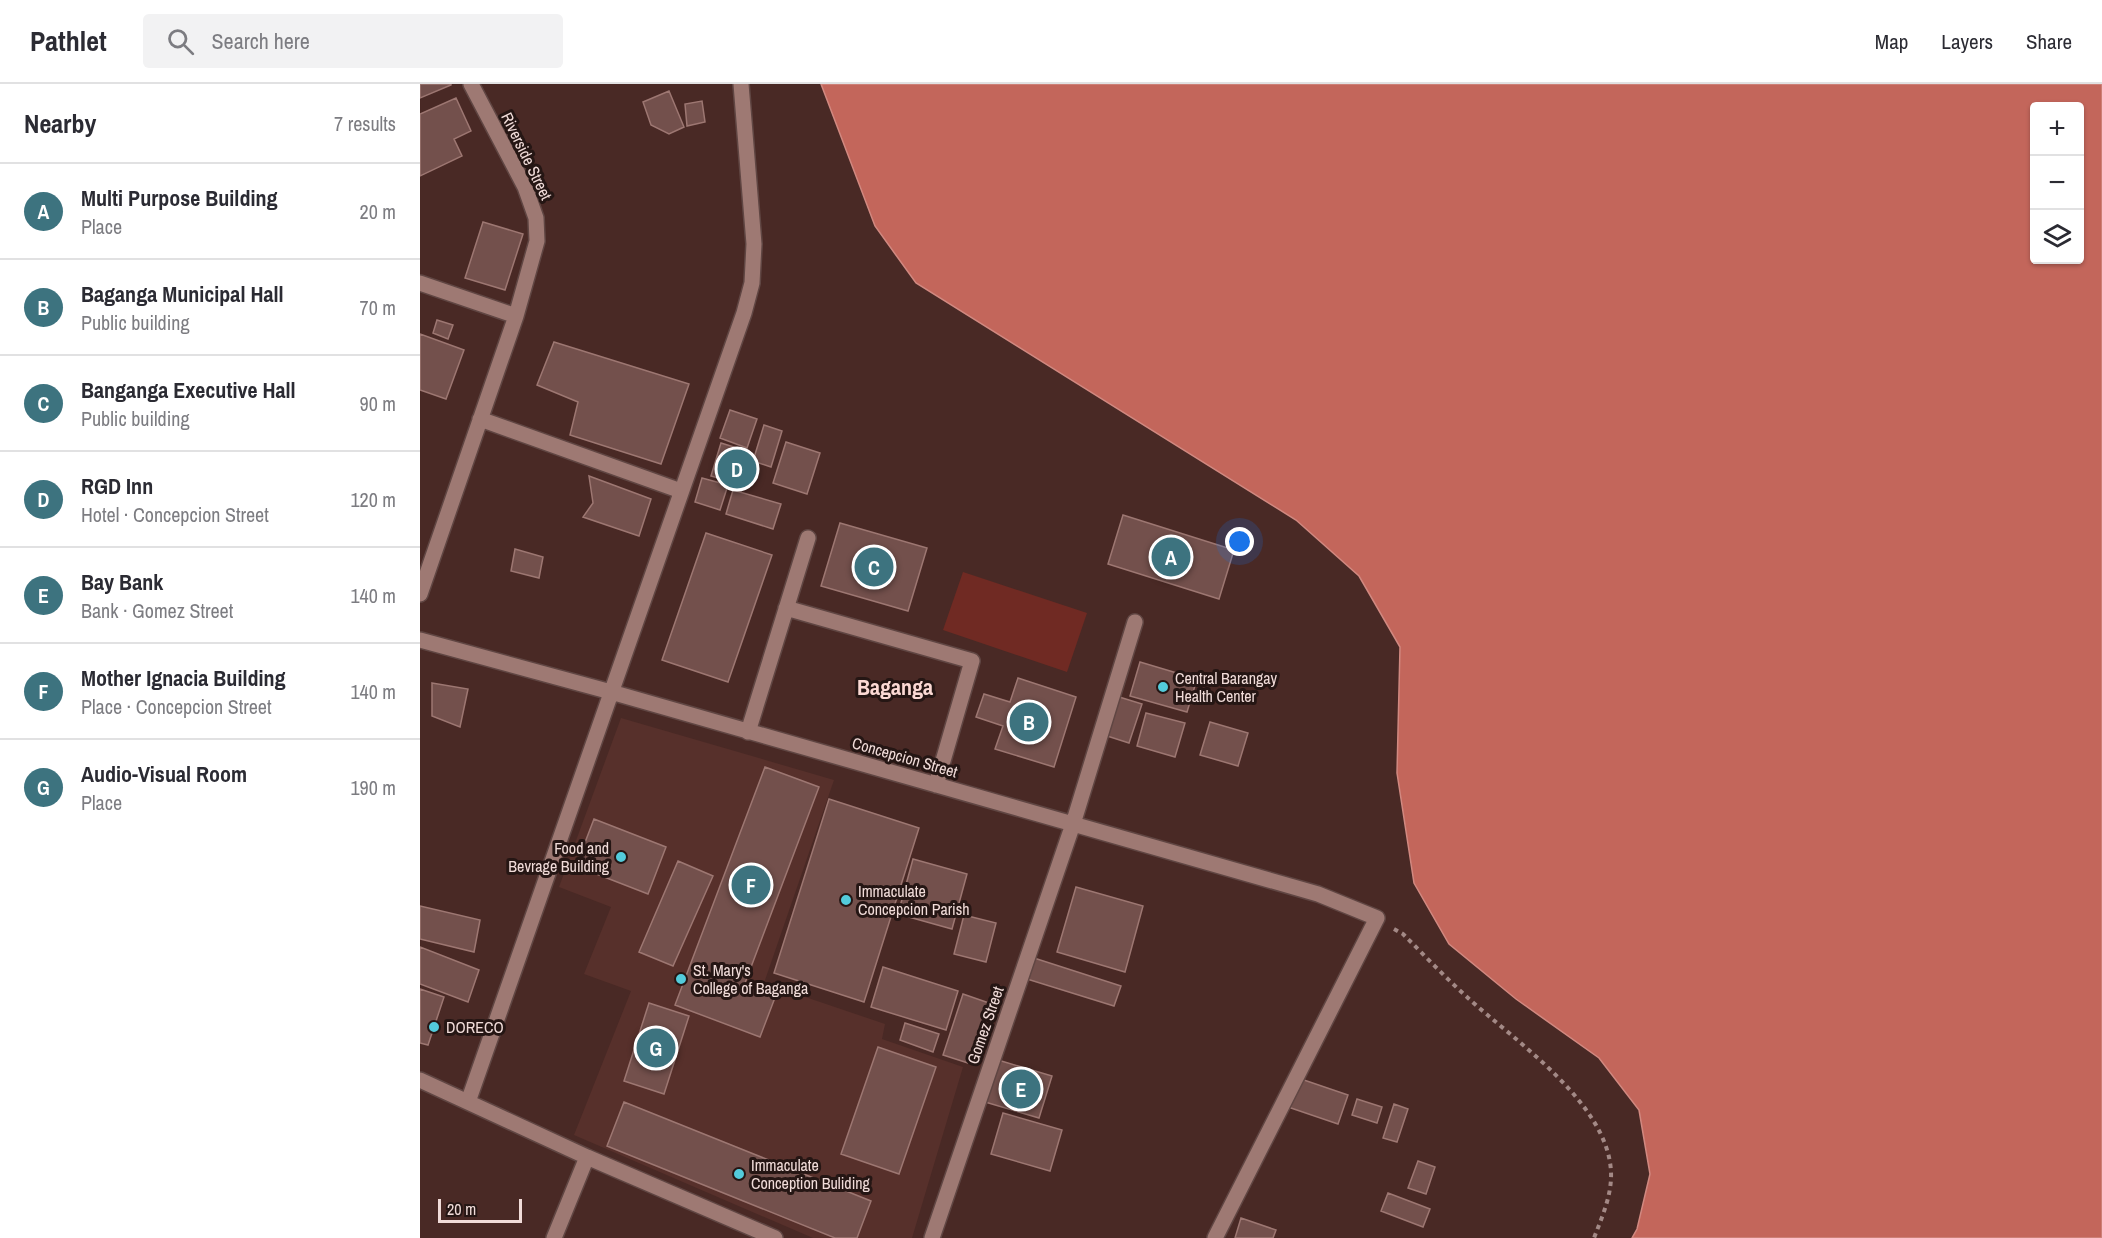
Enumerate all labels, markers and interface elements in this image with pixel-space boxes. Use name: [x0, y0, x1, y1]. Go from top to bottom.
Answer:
search box: [143, 14, 563, 68]
text: Pathlet: [30, 22, 107, 60]
icon: search: [164, 25, 197, 58]
text: Search here: [212, 26, 310, 56]
text: Map: [1875, 27, 1908, 56]
text: Layers: [1941, 27, 1993, 56]
text: Share: [2026, 27, 2072, 56]
map controls: [2030, 102, 2084, 264]
button: +: [2030, 102, 2084, 156]
text: Nearby: [24, 106, 96, 141]
street label: Riverside Street: [496, 109, 558, 204]
text: 7 results: [334, 110, 396, 137]
button: −: [2030, 156, 2084, 210]
text: Multi Purpose Building: [81, 183, 277, 213]
text: A: [38, 198, 49, 225]
text: 20 m: [360, 198, 396, 225]
button: layers: [2030, 210, 2084, 264]
text: Place: [81, 213, 122, 240]
text: Baganga Municipal Hall: [81, 279, 284, 309]
text: B: [38, 294, 49, 321]
text: 70 m: [360, 294, 396, 321]
text: Public building: [81, 309, 190, 336]
text: Banganga Executive Hall: [81, 375, 296, 405]
text: C: [38, 390, 49, 417]
text: 90 m: [360, 390, 396, 417]
text: Public building: [81, 405, 190, 432]
pin: D: [718, 446, 756, 492]
text: RGD Inn: [81, 471, 153, 501]
text: D: [38, 486, 49, 513]
text: 120 m: [350, 486, 396, 513]
text: Hotel · Concepcion Street: [81, 501, 269, 528]
your location: [1225, 527, 1254, 556]
pin: A: [1152, 534, 1191, 580]
pin: C: [854, 544, 894, 590]
text: Bay Bank: [81, 567, 163, 597]
text: E: [38, 582, 49, 609]
text: 140 m: [350, 582, 396, 609]
text: Bank · Gomez Street: [81, 597, 233, 624]
text: Mother Ignacia Building: [81, 663, 286, 693]
place label: Central Barangay Health Center: [1175, 667, 1278, 707]
district label: Baganga: [857, 672, 933, 702]
text: F: [38, 678, 49, 705]
text: 140 m: [350, 678, 396, 705]
marker: Central Barangay Health Center: [1156, 680, 1170, 694]
text: Place · Concepcion Street: [81, 693, 272, 720]
pin: B: [1010, 700, 1048, 744]
street label: Concepcion Street: [850, 731, 961, 783]
text: Audio-Visual Room: [81, 759, 247, 789]
text: G: [37, 774, 50, 801]
text: 190 m: [350, 774, 396, 801]
text: Place: [81, 789, 122, 816]
place label: Food and Bevrage Building: [508, 837, 610, 877]
marker: Food and Bevrage Building: [614, 850, 628, 864]
pin: F: [732, 862, 770, 908]
place label: Immaculate Concepcion Parish: [858, 880, 970, 920]
marker: Immaculate Concepcion Parish: [839, 893, 853, 907]
place label: St. Mary's College of Baganga: [693, 959, 809, 999]
marker: St. Mary's College of Baganga: [674, 972, 688, 986]
street label: Gomez Street: [961, 983, 1009, 1067]
place label: DORECO: [446, 1016, 504, 1038]
marker: DORECO: [427, 1020, 441, 1034]
pin: G: [636, 1026, 676, 1070]
pin: E: [1002, 1066, 1040, 1112]
place label: Immaculate Conception Buliding: [751, 1154, 871, 1194]
marker: Immaculate Conception Buliding: [732, 1167, 746, 1181]
scale bar: [438, 1196, 522, 1224]
text: 20 m: [447, 1198, 476, 1220]

